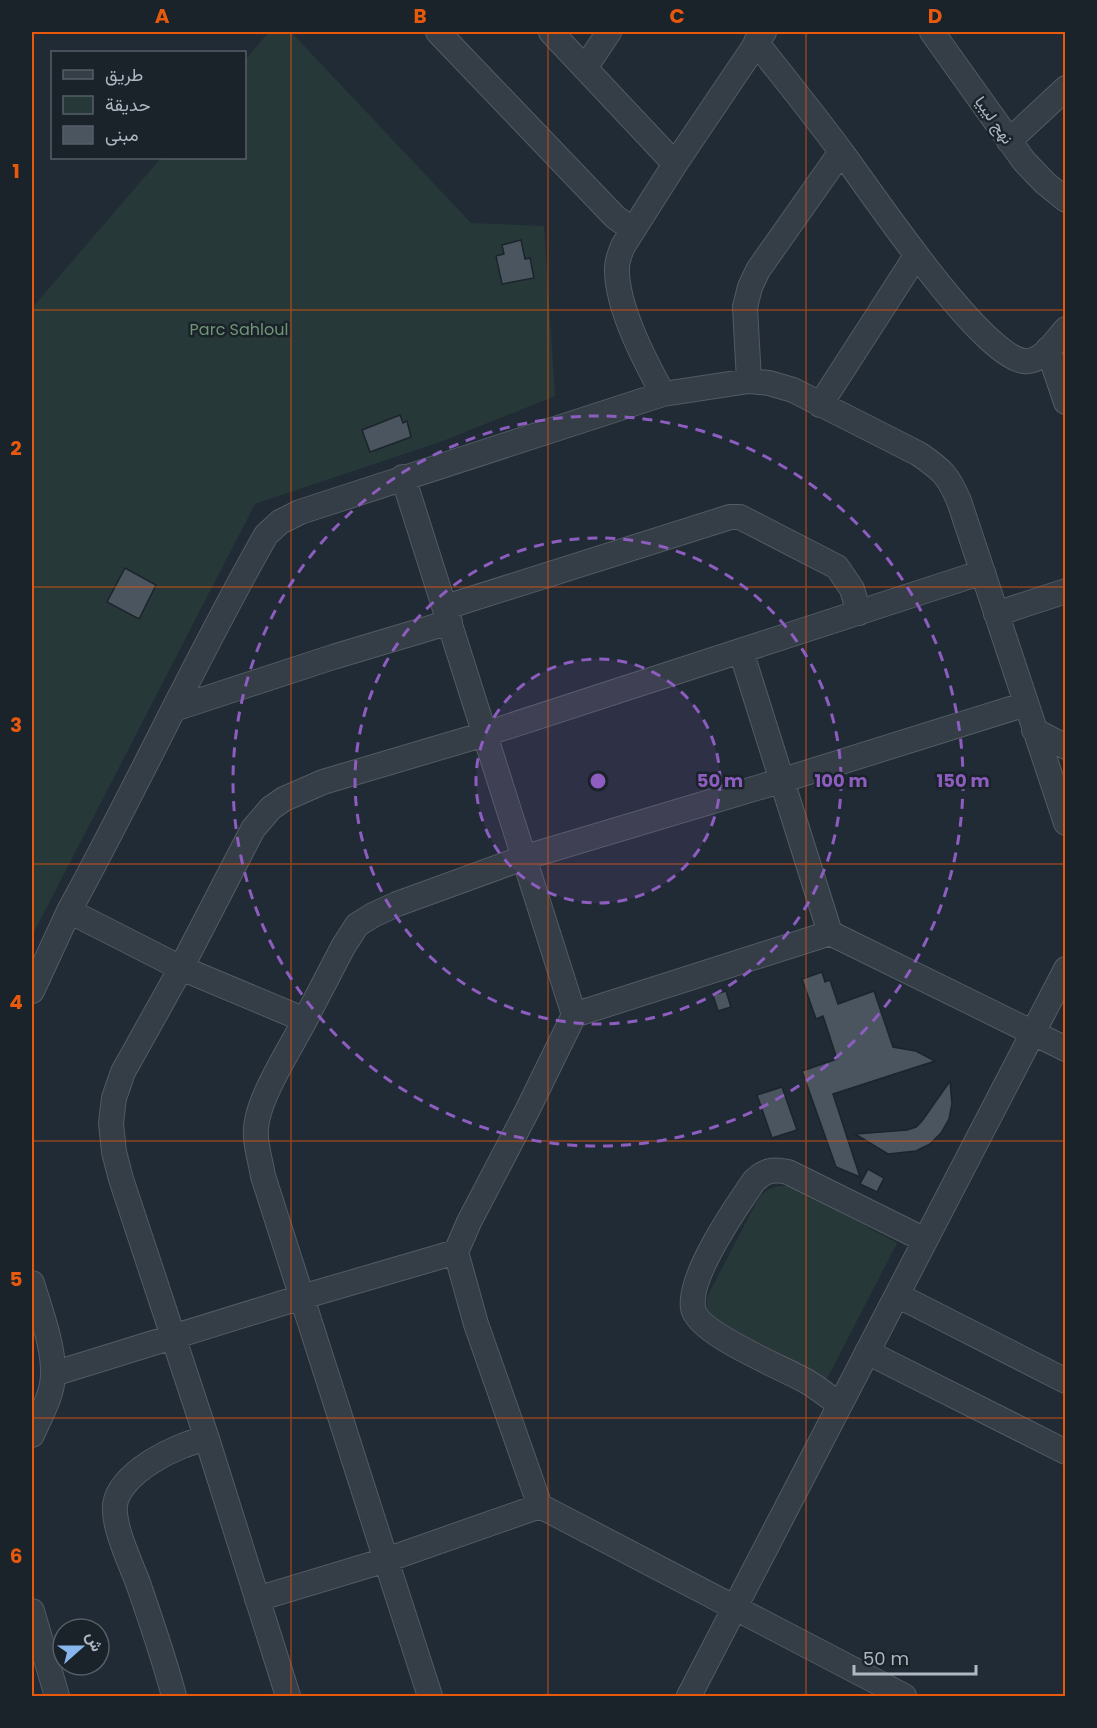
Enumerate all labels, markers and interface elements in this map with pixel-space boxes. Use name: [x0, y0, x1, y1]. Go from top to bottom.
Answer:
text: A: [155, 2, 170, 30]
text: B: [413, 2, 427, 30]
text: C: [669, 2, 685, 30]
text: D: [928, 2, 942, 30]
legend: [51, 51, 246, 159]
text: طريق: [105, 62, 143, 87]
street label: نهج ليبيا: [969, 91, 1019, 149]
text: حديقة: [105, 92, 151, 117]
text: مبنى: [105, 122, 139, 147]
text: 1: [12, 157, 20, 185]
park label: Parc Sahloul: [190, 318, 288, 341]
text: 2: [10, 434, 22, 462]
text: 3: [10, 711, 22, 739]
text: 50 m: [697, 768, 743, 793]
text: 100 m: [814, 768, 868, 793]
text: 150 m: [936, 768, 990, 793]
centre of rings: [588, 771, 608, 791]
text: 4: [9, 988, 23, 1016]
text: 5: [10, 1265, 23, 1293]
text: 6: [10, 1542, 22, 1570]
north arrow: [51, 1617, 111, 1677]
text: ش: [80, 1629, 109, 1655]
scale bar: [854, 1638, 976, 1676]
text: 50 m: [863, 1646, 909, 1671]

